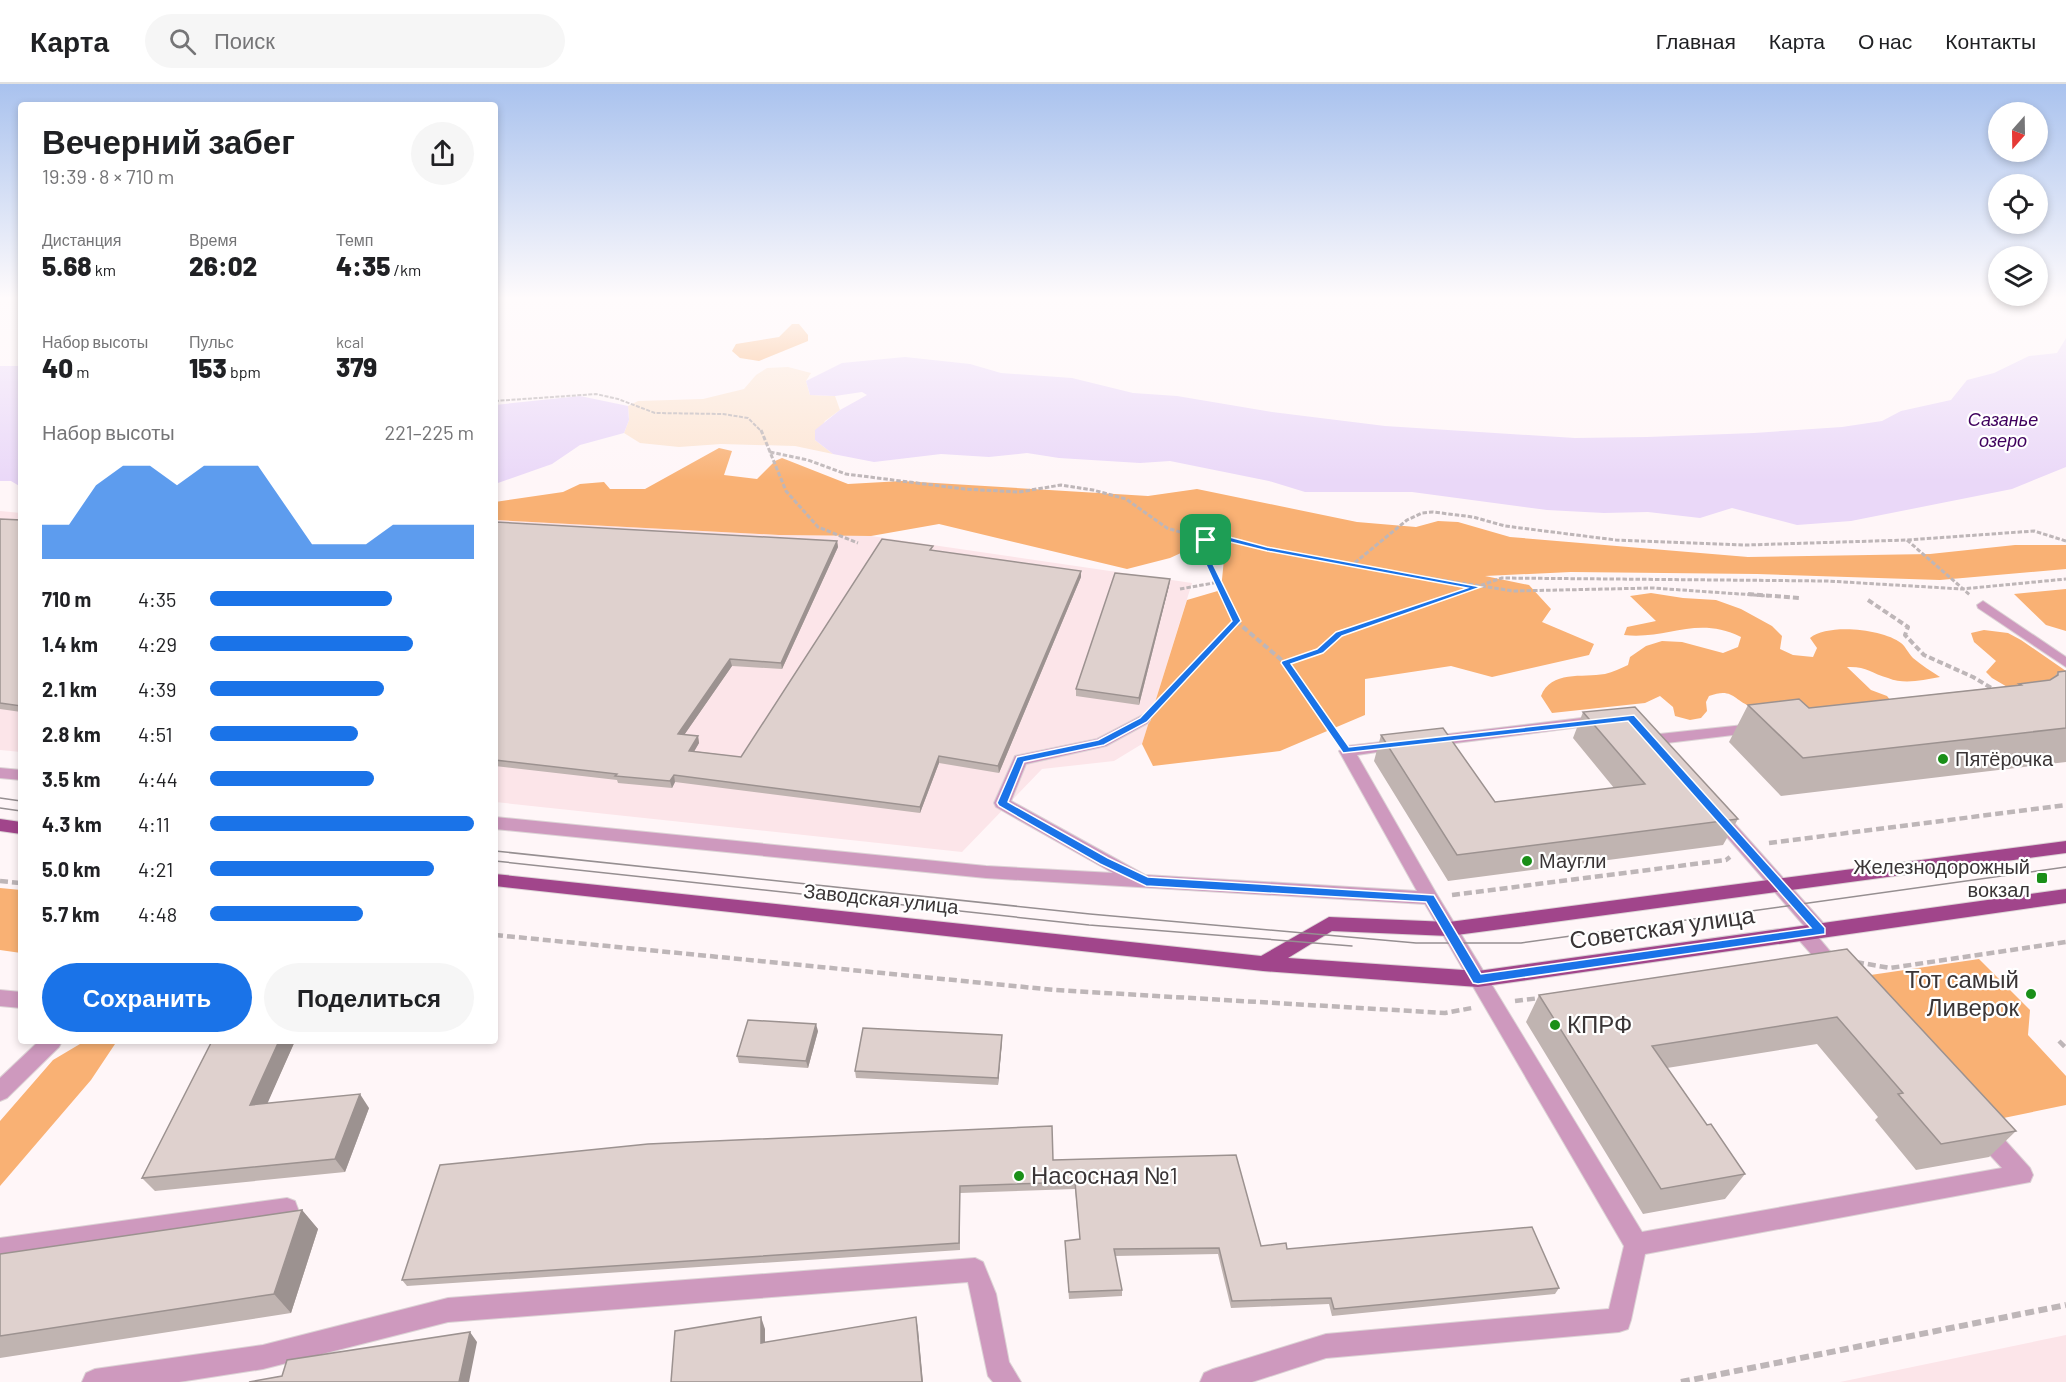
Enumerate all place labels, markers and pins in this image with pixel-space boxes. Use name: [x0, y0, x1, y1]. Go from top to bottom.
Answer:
pin: [1180, 514, 1231, 565]
place label: Пятёрочка: [1955, 746, 2054, 770]
marker: Пятёрочка: [1936, 752, 1950, 766]
place label: Маугли: [1539, 848, 1606, 872]
marker: Маугли: [1520, 854, 1534, 868]
place label: Железнодорожный вокзал: [1853, 854, 2030, 901]
marker: Железнодорожный вокзал: [2035, 871, 2049, 885]
place label: Тот самый Ливерок: [1905, 964, 2019, 1021]
marker: Тот самый Ливерок: [2024, 987, 2038, 1001]
place label: КПРФ: [1567, 1009, 1632, 1038]
marker: КПРФ: [1548, 1018, 1562, 1032]
place label: Насосная №1: [1031, 1160, 1178, 1189]
marker: Насосная №1: [1012, 1169, 1026, 1183]

